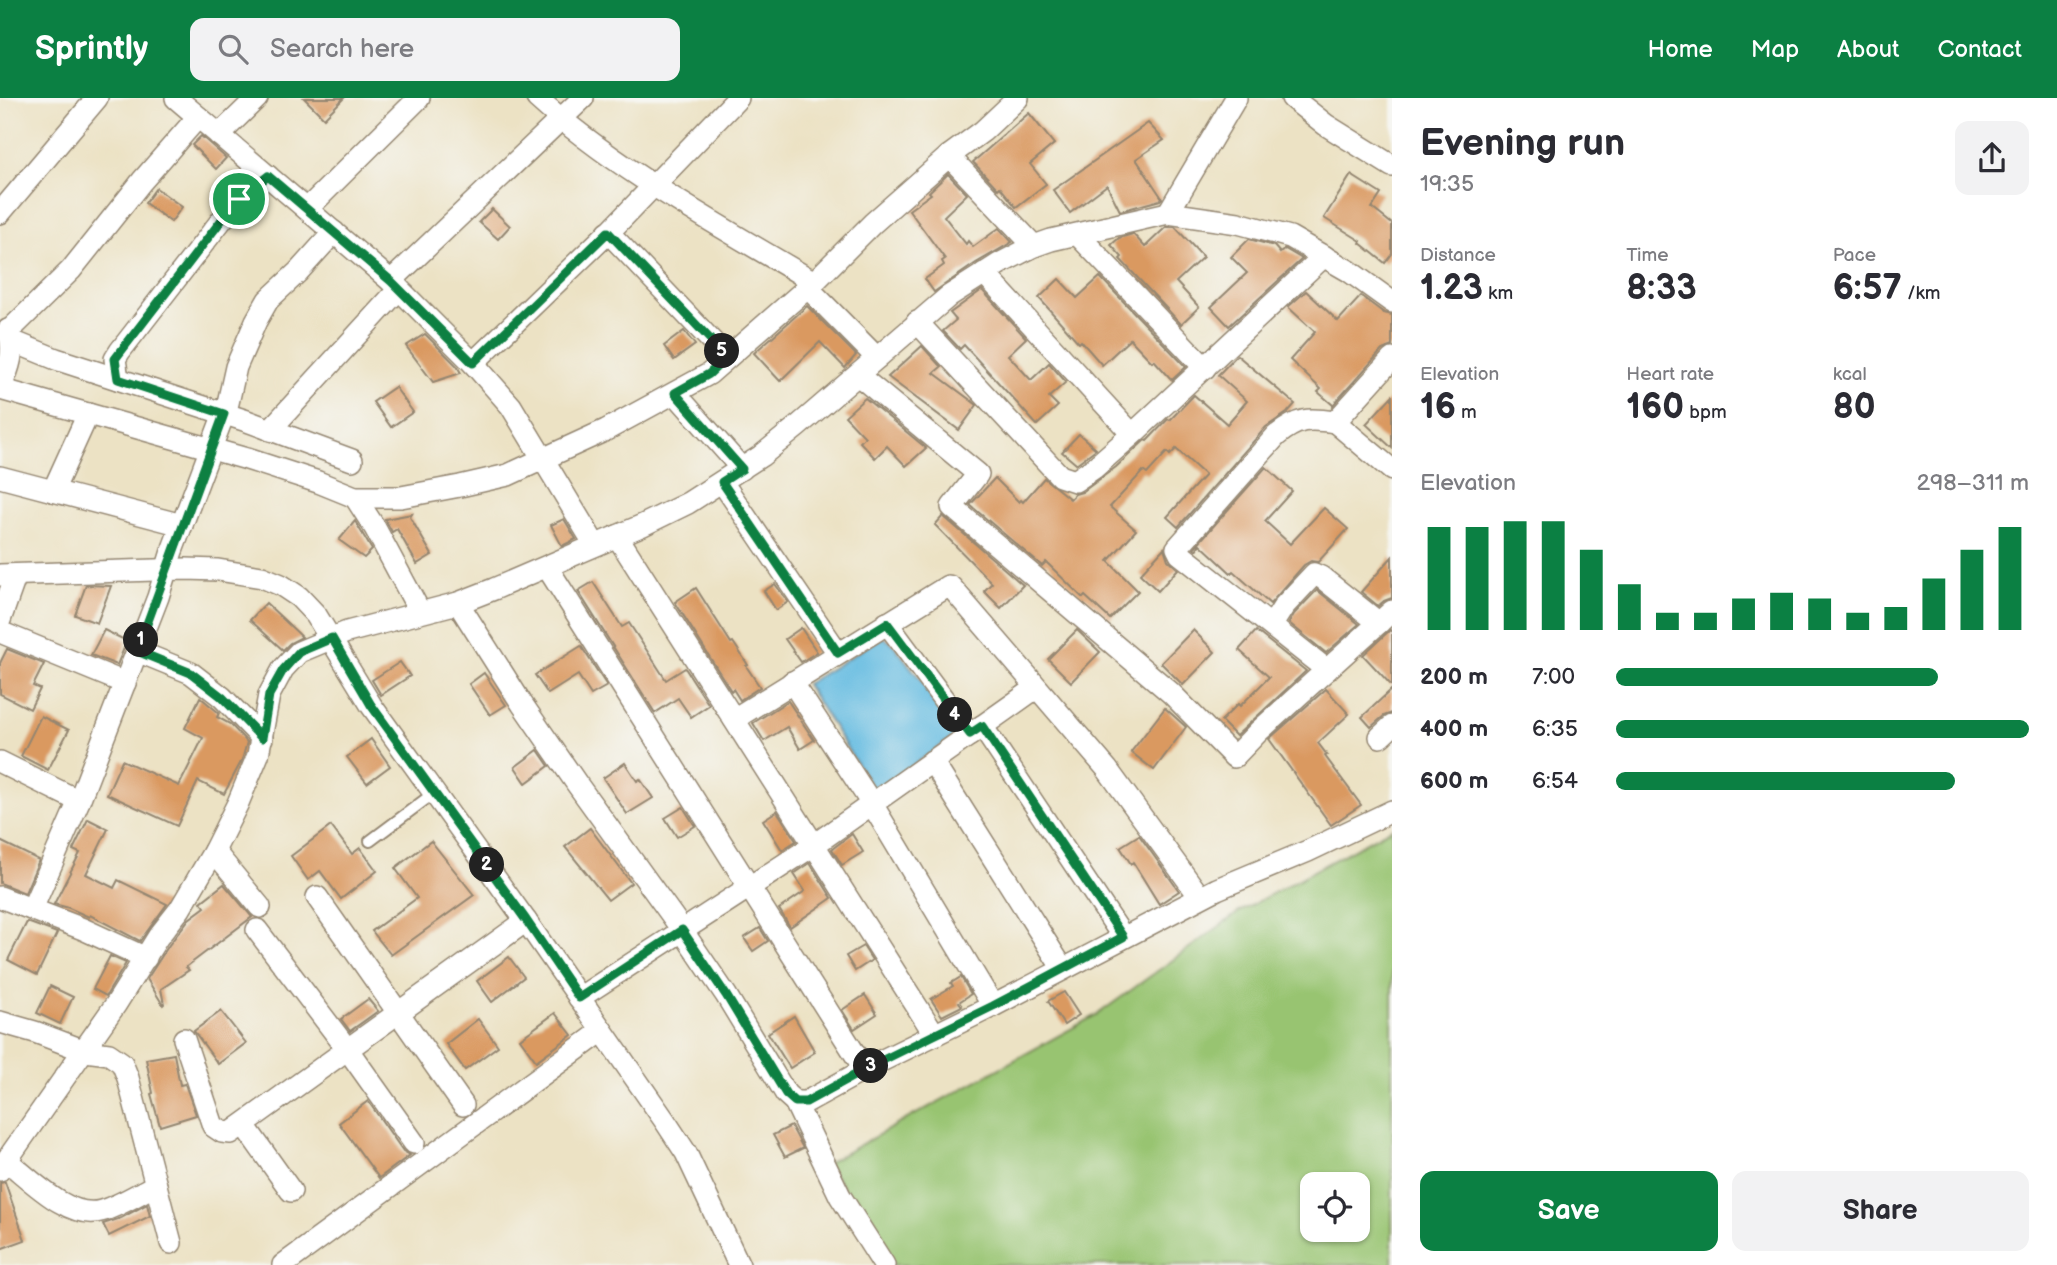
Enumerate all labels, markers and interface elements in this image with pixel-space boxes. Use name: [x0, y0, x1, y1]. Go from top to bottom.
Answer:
search box: [190, 18, 680, 81]
text: Sprintly: [35, 29, 148, 69]
icon: search: [214, 30, 252, 68]
text: Search here: [270, 34, 414, 65]
text: Home: [1648, 35, 1713, 64]
text: Map: [1751, 35, 1799, 64]
text: About: [1837, 35, 1899, 64]
text: Contact: [1937, 35, 2022, 64]
text: Evening run: [1420, 121, 1625, 166]
button: share: [1955, 121, 2029, 195]
pin: [209, 169, 269, 229]
text: 19:35: [1420, 170, 1474, 198]
icon: arrive: [220, 180, 258, 218]
text: Distance: [1420, 244, 1496, 267]
text: Time: [1626, 244, 1668, 267]
text: Pace: [1833, 244, 1876, 267]
text: 1.23: [1420, 267, 1483, 310]
text: 8:33: [1626, 267, 1697, 310]
text: 6:57: [1833, 267, 1902, 310]
text: km: [1483, 282, 1513, 305]
text: /km: [1902, 282, 1941, 305]
pin: 5: [704, 334, 740, 368]
text: 5: [716, 339, 727, 362]
text: Elevation: [1420, 363, 1499, 386]
text: Heart rate: [1626, 363, 1714, 386]
text: kcal: [1833, 363, 1867, 386]
text: 16: [1420, 386, 1456, 429]
text: 160: [1626, 386, 1684, 429]
text: 80: [1833, 386, 1876, 429]
text: m: [1456, 401, 1477, 424]
text: bpm: [1684, 401, 1727, 424]
text: Elevation: [1420, 469, 1516, 497]
text: 298–311 m: [1916, 469, 2029, 497]
pin: 1: [124, 622, 158, 658]
text: 1: [137, 628, 145, 651]
text: 200 m: [1420, 663, 1488, 691]
text: 7:00: [1532, 663, 1575, 691]
pin: 4: [937, 698, 972, 732]
text: 4: [949, 703, 960, 726]
text: 400 m: [1420, 715, 1488, 743]
text: 6:35: [1532, 715, 1578, 743]
text: 600 m: [1420, 767, 1488, 795]
text: 6:54: [1532, 767, 1578, 795]
pin: 2: [470, 848, 504, 882]
text: 2: [481, 853, 492, 876]
pin: 3: [854, 1048, 888, 1084]
text: 3: [865, 1054, 876, 1077]
button: Save: [1420, 1171, 1718, 1251]
button: Share: [1732, 1171, 2029, 1251]
map controls: [1300, 1172, 1370, 1242]
button: locate: [1300, 1172, 1370, 1242]

